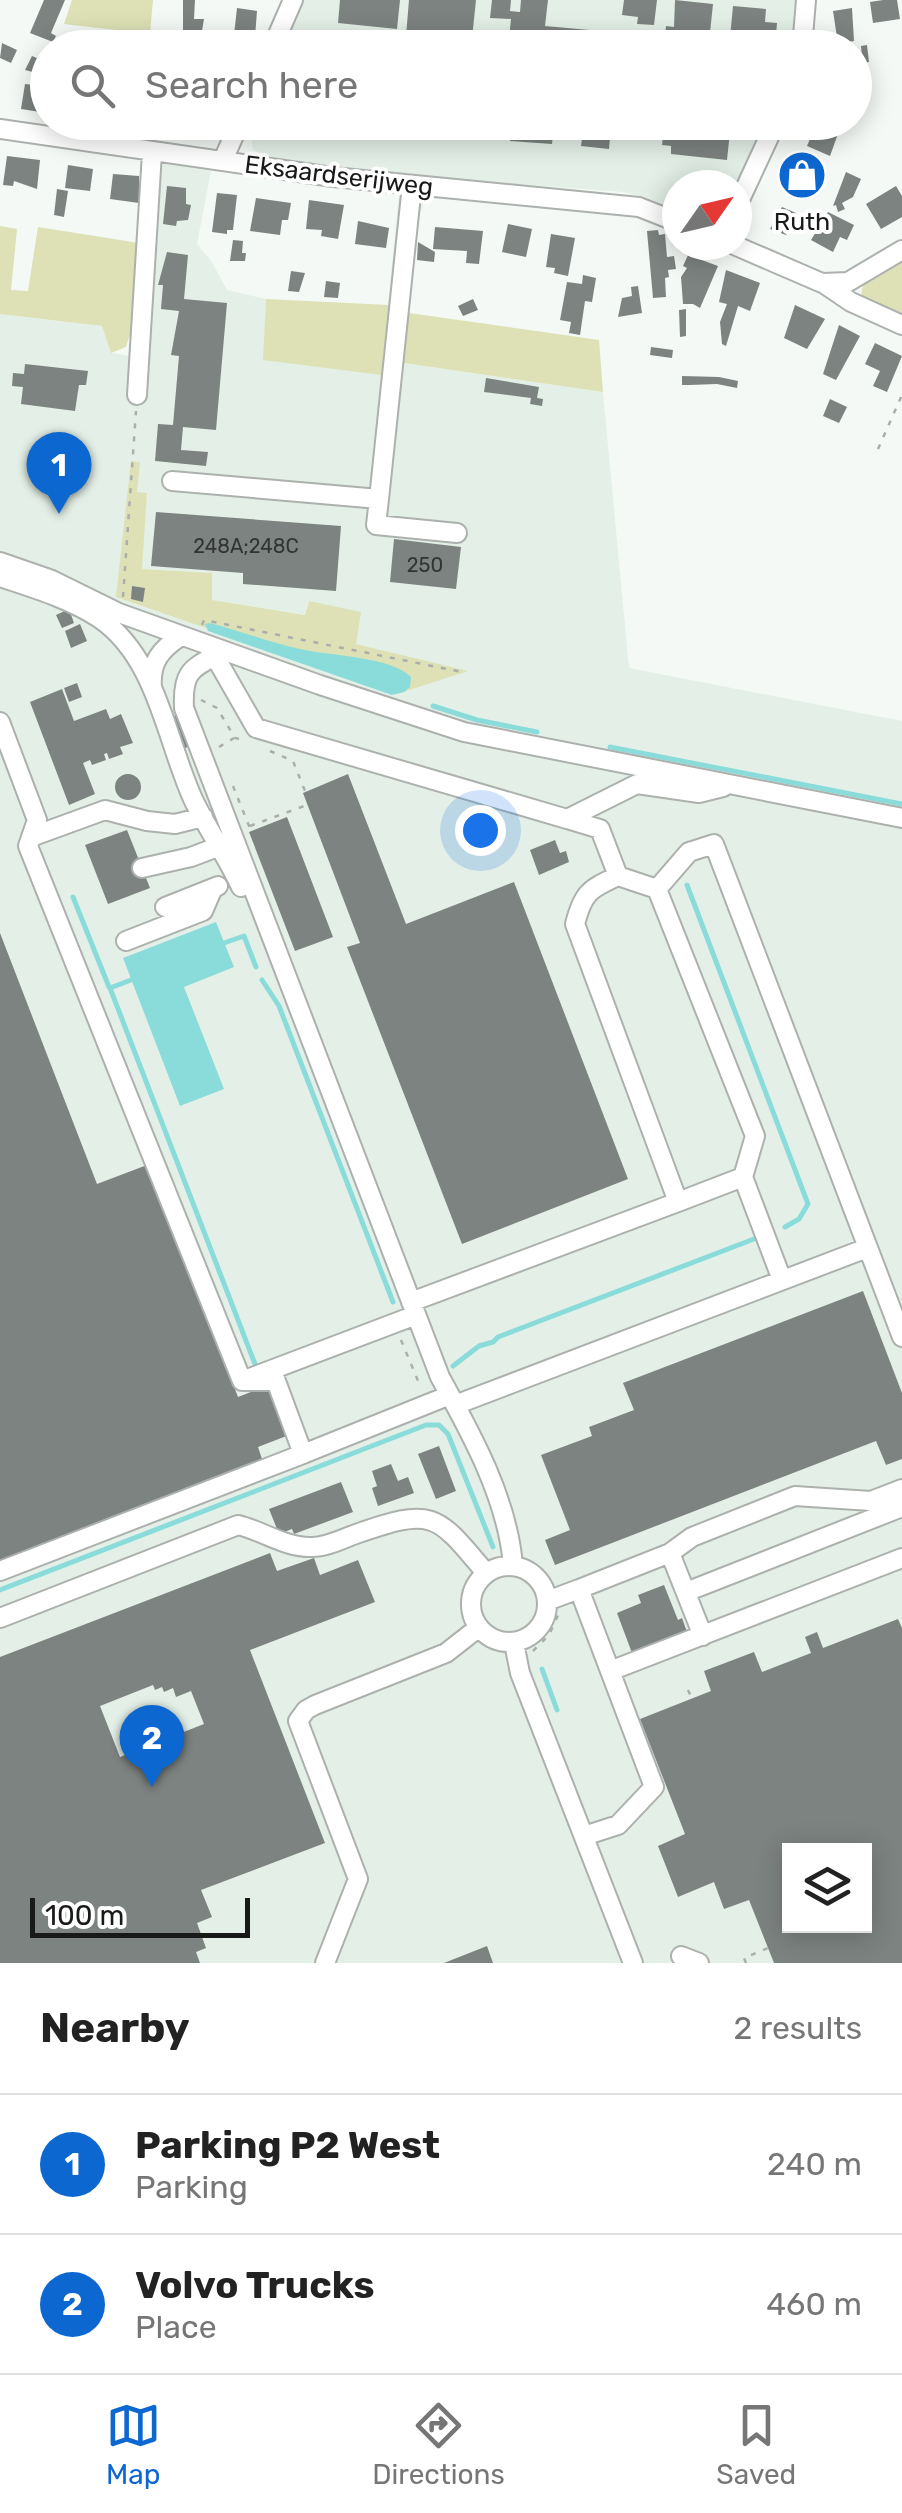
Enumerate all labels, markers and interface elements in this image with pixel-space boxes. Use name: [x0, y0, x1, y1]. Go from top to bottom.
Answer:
search box: [30, 30, 872, 140]
icon: search: [65, 58, 120, 113]
text: Search here: [145, 62, 358, 108]
shop icon: Ruth: [776, 149, 828, 201]
street label: Eksaardserijweg: [243, 150, 435, 201]
north arrow: [662, 170, 752, 260]
place label: Ruth: [774, 207, 830, 236]
pin: 1: [27, 432, 92, 514]
house number: 248A;248C: [193, 534, 299, 558]
house number: 250: [407, 553, 443, 577]
your location: [455, 805, 506, 856]
pin: 2: [120, 1704, 184, 1787]
map controls: [782, 1843, 872, 1933]
button: layers: [782, 1843, 872, 1933]
scale bar: [30, 1893, 250, 1938]
text: 100 m: [45, 1899, 124, 1932]
text: Nearby: [40, 2003, 190, 2053]
text: 2 results: [733, 2009, 862, 2047]
text: Parking P2 West: [135, 2122, 440, 2168]
text: 1: [65, 2145, 80, 2183]
text: 240 m: [767, 2145, 862, 2183]
text: Parking: [135, 2168, 248, 2206]
text: Volvo Trucks: [135, 2262, 374, 2308]
text: 2: [62, 2285, 83, 2323]
text: 460 m: [766, 2285, 862, 2323]
text: Place: [135, 2308, 217, 2346]
tab: Map: [106, 2398, 161, 2491]
tab: Directions: [372, 2398, 505, 2491]
tab: Saved: [716, 2398, 796, 2491]

